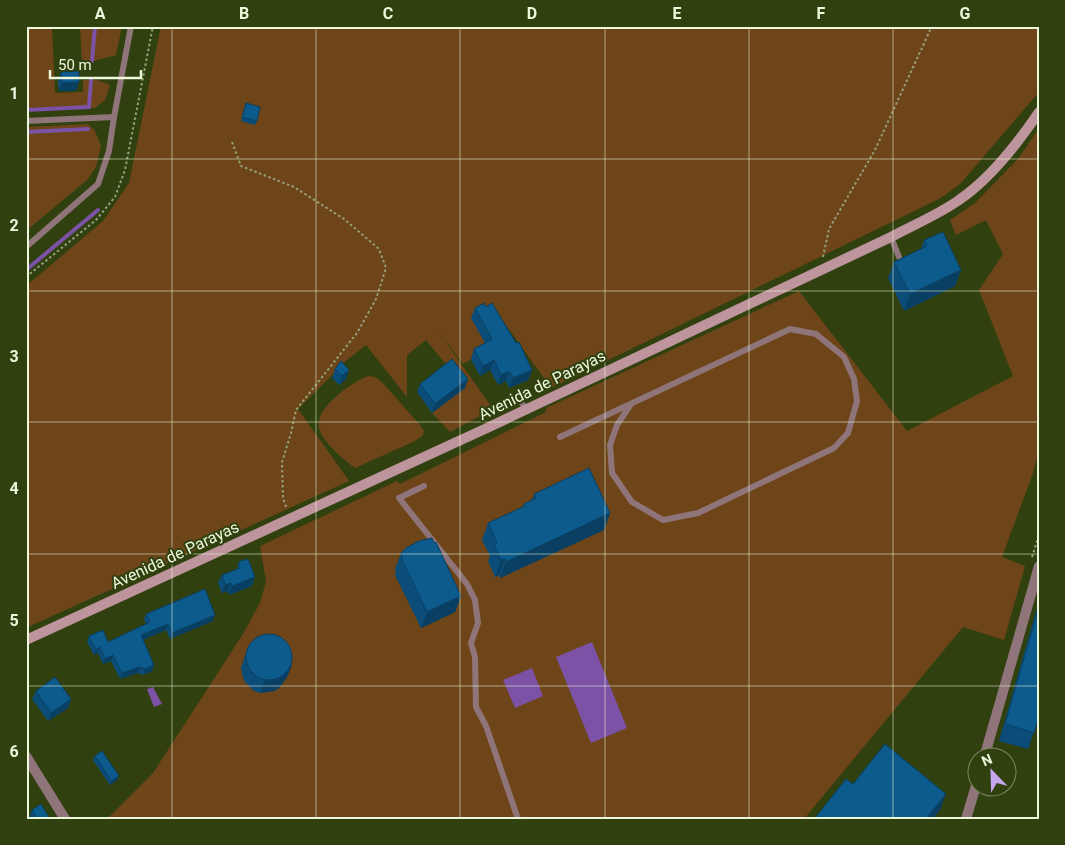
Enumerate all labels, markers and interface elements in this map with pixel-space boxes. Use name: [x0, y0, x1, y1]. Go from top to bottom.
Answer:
text: A: [95, 4, 106, 23]
text: B: [239, 4, 249, 23]
text: C: [383, 4, 393, 23]
text: D: [527, 4, 537, 23]
text: E: [673, 4, 682, 23]
text: F: [817, 4, 826, 23]
text: G: [960, 4, 971, 23]
scale bar: [50, 48, 141, 80]
text: 50 m: [58, 56, 92, 74]
text: 1: [9, 84, 19, 103]
text: 2: [9, 216, 19, 235]
street label: Avenida de Parayas: [475, 346, 609, 424]
text: 3: [9, 347, 19, 366]
text: 4: [9, 479, 19, 498]
street label: Avenida de Parayas: [108, 517, 242, 593]
text: 5: [9, 611, 19, 630]
text: 6: [9, 742, 19, 761]
north arrow: [968, 748, 1018, 798]
text: N: [979, 751, 995, 769]

